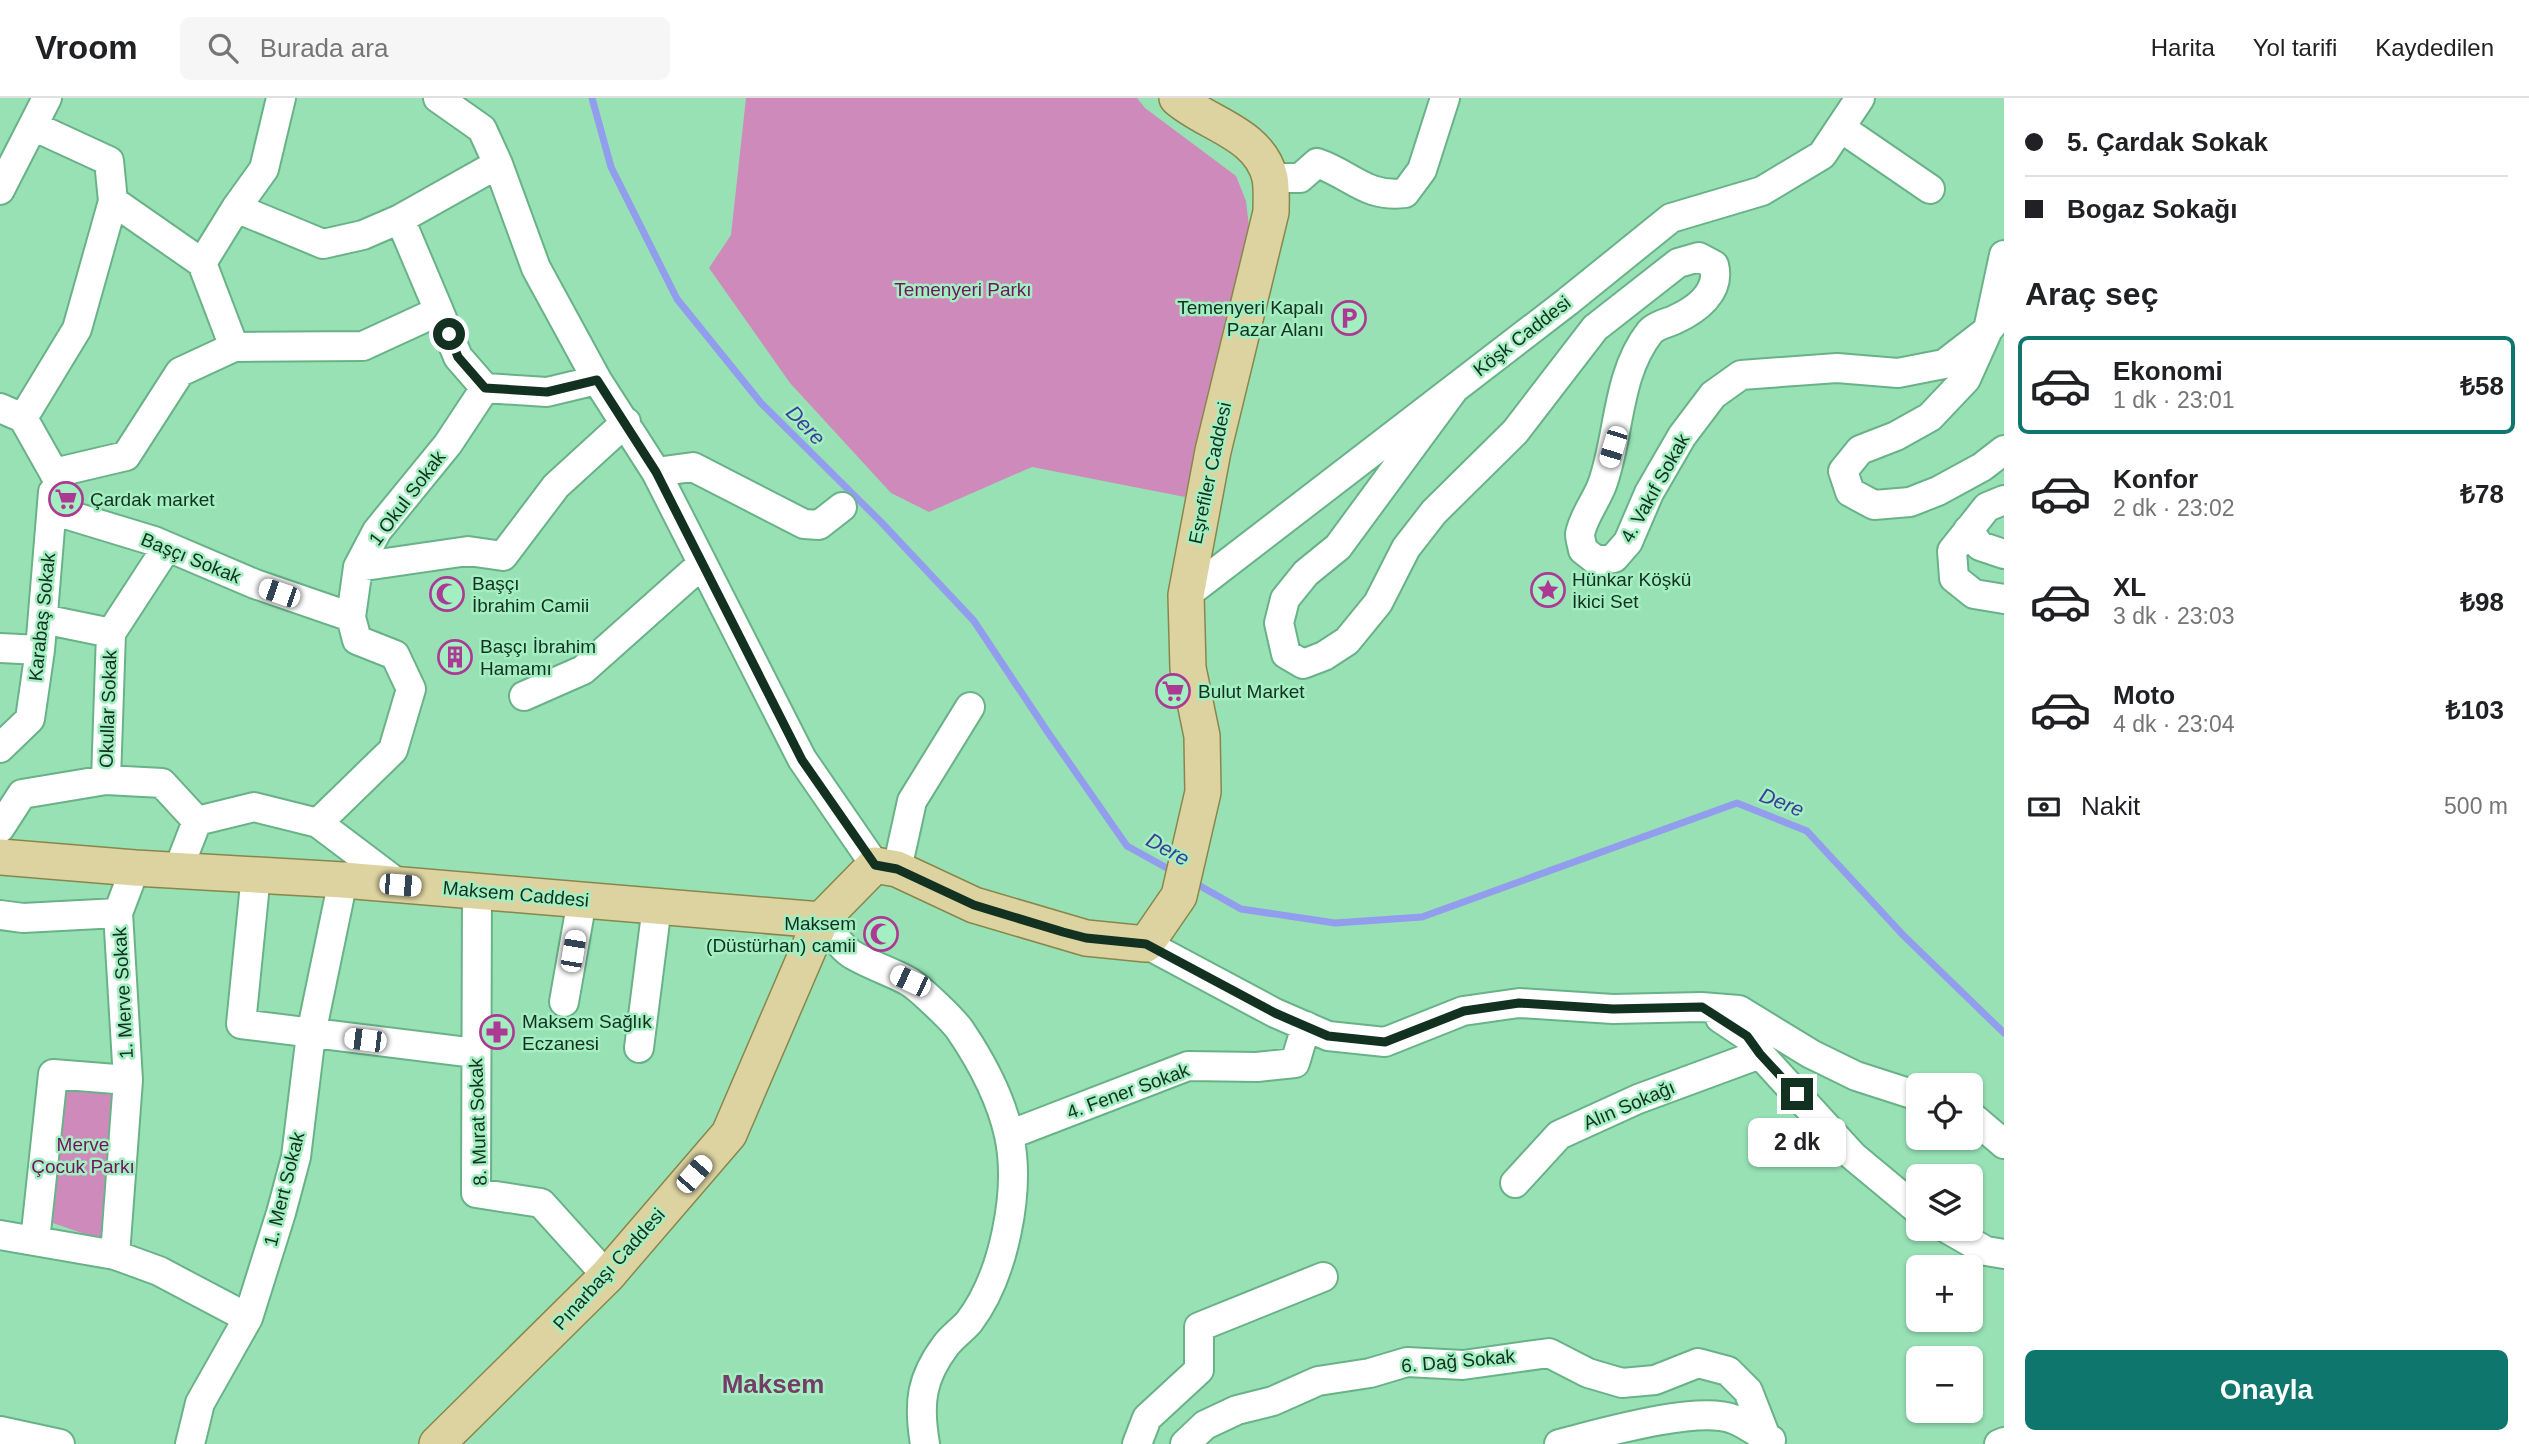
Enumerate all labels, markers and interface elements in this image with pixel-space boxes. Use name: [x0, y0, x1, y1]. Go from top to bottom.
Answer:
search box: [180, 17, 670, 80]
text: Vroom: [35, 29, 138, 66]
icon: search: [204, 29, 242, 67]
text: Burada ara: [260, 33, 388, 63]
text: Harita: [2151, 34, 2215, 61]
text: Yol tarifi: [2253, 34, 2337, 61]
text: Kaydedilen: [2375, 34, 2494, 61]
text: 5. Çardak Sokak: [2067, 127, 2268, 157]
text: Bogaz Sokağı: [2067, 194, 2237, 224]
text: Araç seç: [2025, 276, 2158, 312]
park label: Temenyeri Parkı: [894, 279, 1032, 300]
street label: Köşk Caddesi: [1469, 292, 1575, 380]
place label: Temenyeri Kapalı Pazar Alanı: [1177, 297, 1324, 340]
parking icon: Temenyeri Kapalı Pazar Alanı: [1330, 299, 1368, 337]
route start: [433, 318, 465, 350]
icon: car: [2029, 354, 2092, 417]
text: Ekonomi: [2113, 356, 2223, 386]
text: ₺58: [2460, 371, 2504, 401]
text: 1 dk · 23:01: [2113, 387, 2234, 413]
street label: Eşrefiler Caddesi: [1185, 400, 1235, 546]
water label: Dere: [782, 401, 830, 449]
car: [1597, 424, 1630, 470]
street label: 4. Vakıf Sokak: [1616, 430, 1694, 546]
street label: 1 Okul Sokak: [365, 446, 450, 549]
icon: car: [2029, 462, 2092, 525]
text: Konfor: [2113, 464, 2198, 494]
text: ₺78: [2460, 479, 2504, 509]
supermarket icon: Çardak market: [47, 480, 85, 518]
place label: Çardak market: [90, 489, 215, 510]
text: 2 dk · 23:02: [2113, 495, 2234, 521]
street label: Başçı Sokak: [138, 528, 244, 588]
street label: Karabaş Sokak: [25, 551, 59, 682]
place label: Hünkar Köşkü İkici Set: [1572, 569, 1691, 612]
icon: car: [2029, 570, 2092, 633]
place icon: Hünkar Köşkü İkici Set: [1529, 571, 1567, 609]
text: XL: [2113, 572, 2146, 602]
place label: Başçı İbrahim Camii: [472, 573, 589, 616]
mosque icon: Başçı İbrahim Camii: [428, 575, 466, 613]
car: [256, 576, 303, 610]
text: ₺98: [2460, 587, 2504, 617]
text: 3 dk · 23:03: [2113, 603, 2234, 629]
place label: Başçı İbrahim Hamamı: [480, 636, 596, 679]
building icon: Başçı İbrahim Hamamı: [436, 638, 474, 676]
street label: Okullar Sokak: [95, 649, 121, 768]
supermarket icon: Bulut Market: [1154, 672, 1192, 710]
icon: car: [2029, 678, 2092, 741]
text: Moto: [2113, 680, 2175, 710]
place label: Bulut Market: [1198, 681, 1305, 702]
text: ₺103: [2446, 695, 2504, 725]
text: 4 dk · 23:04: [2113, 711, 2234, 737]
water label: Dere: [1757, 783, 1807, 821]
icon: cash: [2025, 788, 2063, 826]
text: Nakit: [2081, 791, 2140, 821]
text: 500 m: [2444, 793, 2508, 819]
water label: Dere: [1143, 828, 1193, 870]
car: [379, 873, 422, 897]
street label: Maksem Caddesi: [442, 877, 590, 911]
place label: Maksem (Düstürhan) camii: [706, 913, 856, 956]
mosque icon: Maksem (Düstürhan) camii: [862, 915, 900, 953]
street label: 1. Merve Sokak: [109, 926, 137, 1059]
car: [560, 928, 587, 974]
car: [887, 963, 934, 999]
place label: Maksem Sağlık Eczanesi: [522, 1011, 652, 1054]
pharmacy icon: Maksem Sağlık Eczanesi: [478, 1013, 516, 1051]
car: [343, 1027, 388, 1053]
street label: 8. Murat Sokak: [465, 1057, 491, 1186]
street label: 4. Fener Sokak: [1064, 1059, 1193, 1123]
map controls: [1906, 1073, 1983, 1423]
button: locate: [1906, 1073, 1983, 1150]
street label: Alın Sokağı: [1580, 1076, 1678, 1134]
route end: [1781, 1078, 1813, 1110]
callout: 2 dk: [1748, 1118, 1846, 1168]
street label: 1. Mert Sokak: [260, 1129, 308, 1248]
text: 2 dk: [1774, 1129, 1820, 1155]
park label: Merve Çocuk Parkı: [31, 1134, 135, 1177]
car: [673, 1151, 716, 1197]
button: layers: [1906, 1164, 1983, 1241]
street label: Pınarbaşı Caddesi: [549, 1204, 669, 1334]
button: +: [1906, 1255, 1983, 1332]
street label: 6. Dağ Sokak: [1400, 1346, 1516, 1376]
button: −: [1906, 1346, 1983, 1423]
button: Onayla: [2025, 1350, 2508, 1430]
district label: Maksem: [722, 1369, 824, 1399]

